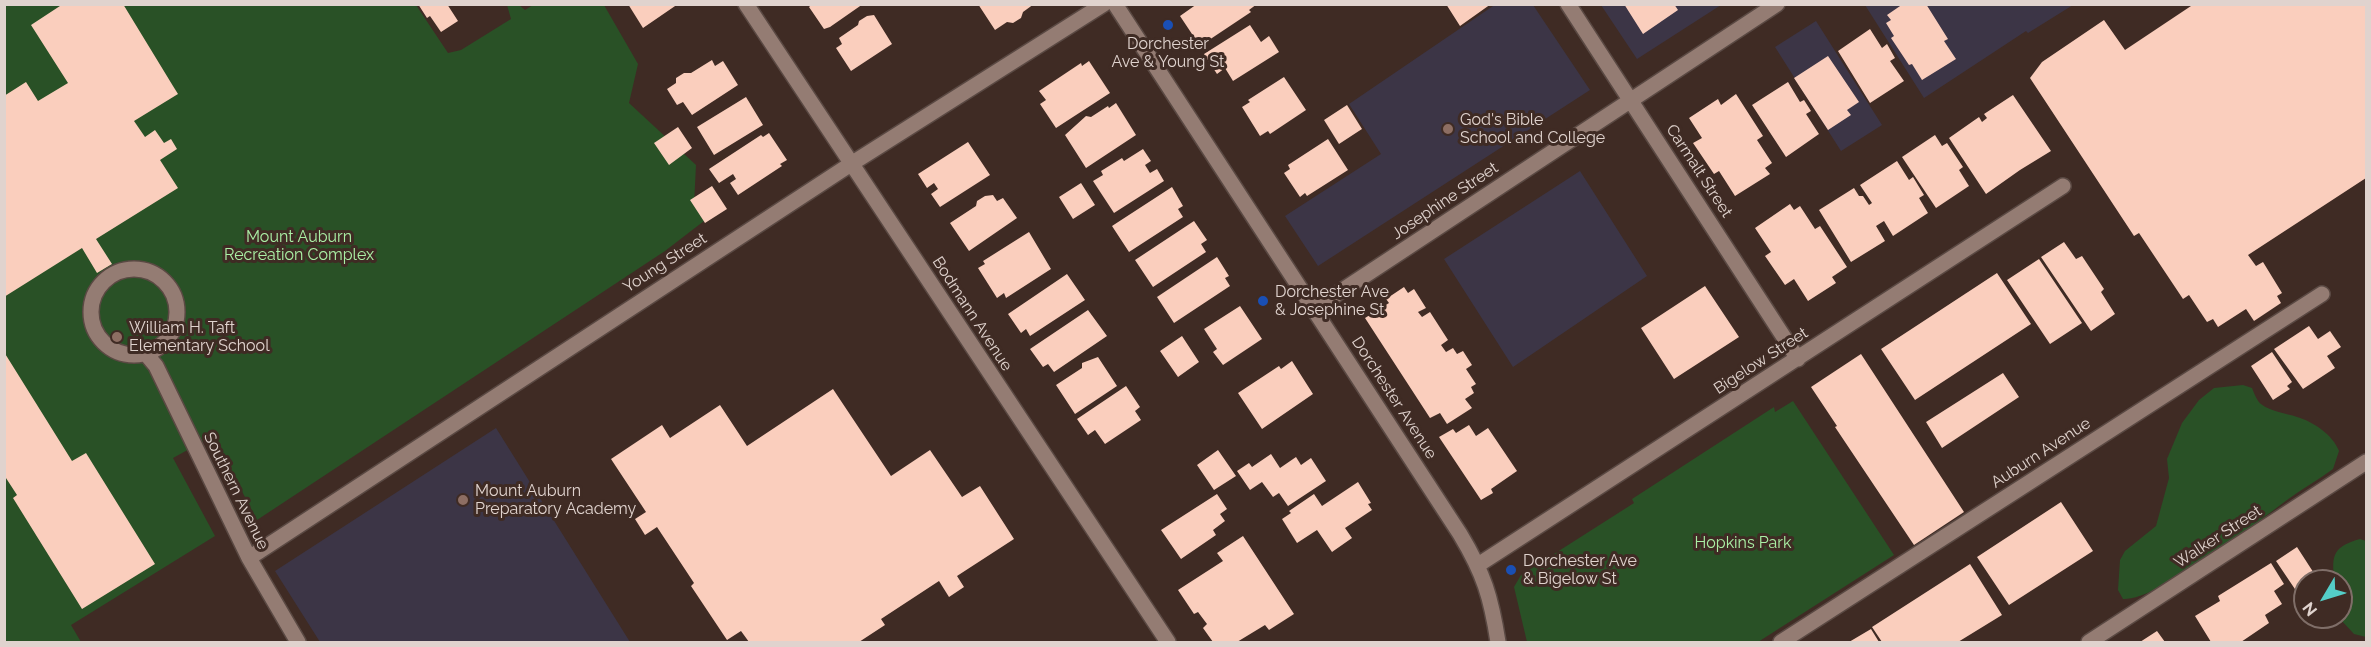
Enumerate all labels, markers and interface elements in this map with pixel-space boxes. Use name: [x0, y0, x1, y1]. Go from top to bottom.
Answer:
marker: Dorchester Ave & Young St: [1161, 18, 1175, 32]
place label: Dorchester Ave & Young St: [1112, 34, 1224, 72]
place label: God's Bible School and College: [1460, 110, 1605, 148]
street label: Carmalt Street: [1662, 121, 1736, 221]
marker: God's Bible School and College: [1441, 122, 1455, 136]
street label: Josephine Street: [1388, 158, 1502, 244]
park label: Mount Auburn Recreation Complex: [224, 227, 374, 265]
street label: Young Street: [620, 229, 710, 297]
street label: Bodmann Avenue: [928, 253, 1016, 375]
place label: Dorchester Ave & Josephine St: [1275, 282, 1389, 320]
marker: Dorchester Ave & Josephine St: [1256, 294, 1270, 308]
place label: William H. Taft Elementary School: [129, 318, 269, 356]
street label: Bigelow Street: [1710, 323, 1812, 399]
marker: William H. Taft Elementary School: [110, 330, 124, 344]
street label: Dorchester Avenue: [1347, 333, 1441, 463]
street label: Auburn Avenue: [1988, 414, 2094, 492]
street label: Southern Avenue: [199, 429, 273, 553]
place label: Mount Auburn Preparatory Academy: [475, 481, 636, 519]
marker: Mount Auburn Preparatory Academy: [456, 493, 470, 507]
street label: Walker Street: [2171, 502, 2265, 572]
park label: Hopkins Park: [1695, 533, 1791, 553]
place label: Dorchester Ave & Bigelow St: [1523, 551, 1637, 589]
marker: Dorchester Ave & Bigelow St: [1504, 563, 1518, 577]
north arrow: [2293, 569, 2353, 629]
text: N: [2299, 598, 2321, 620]

